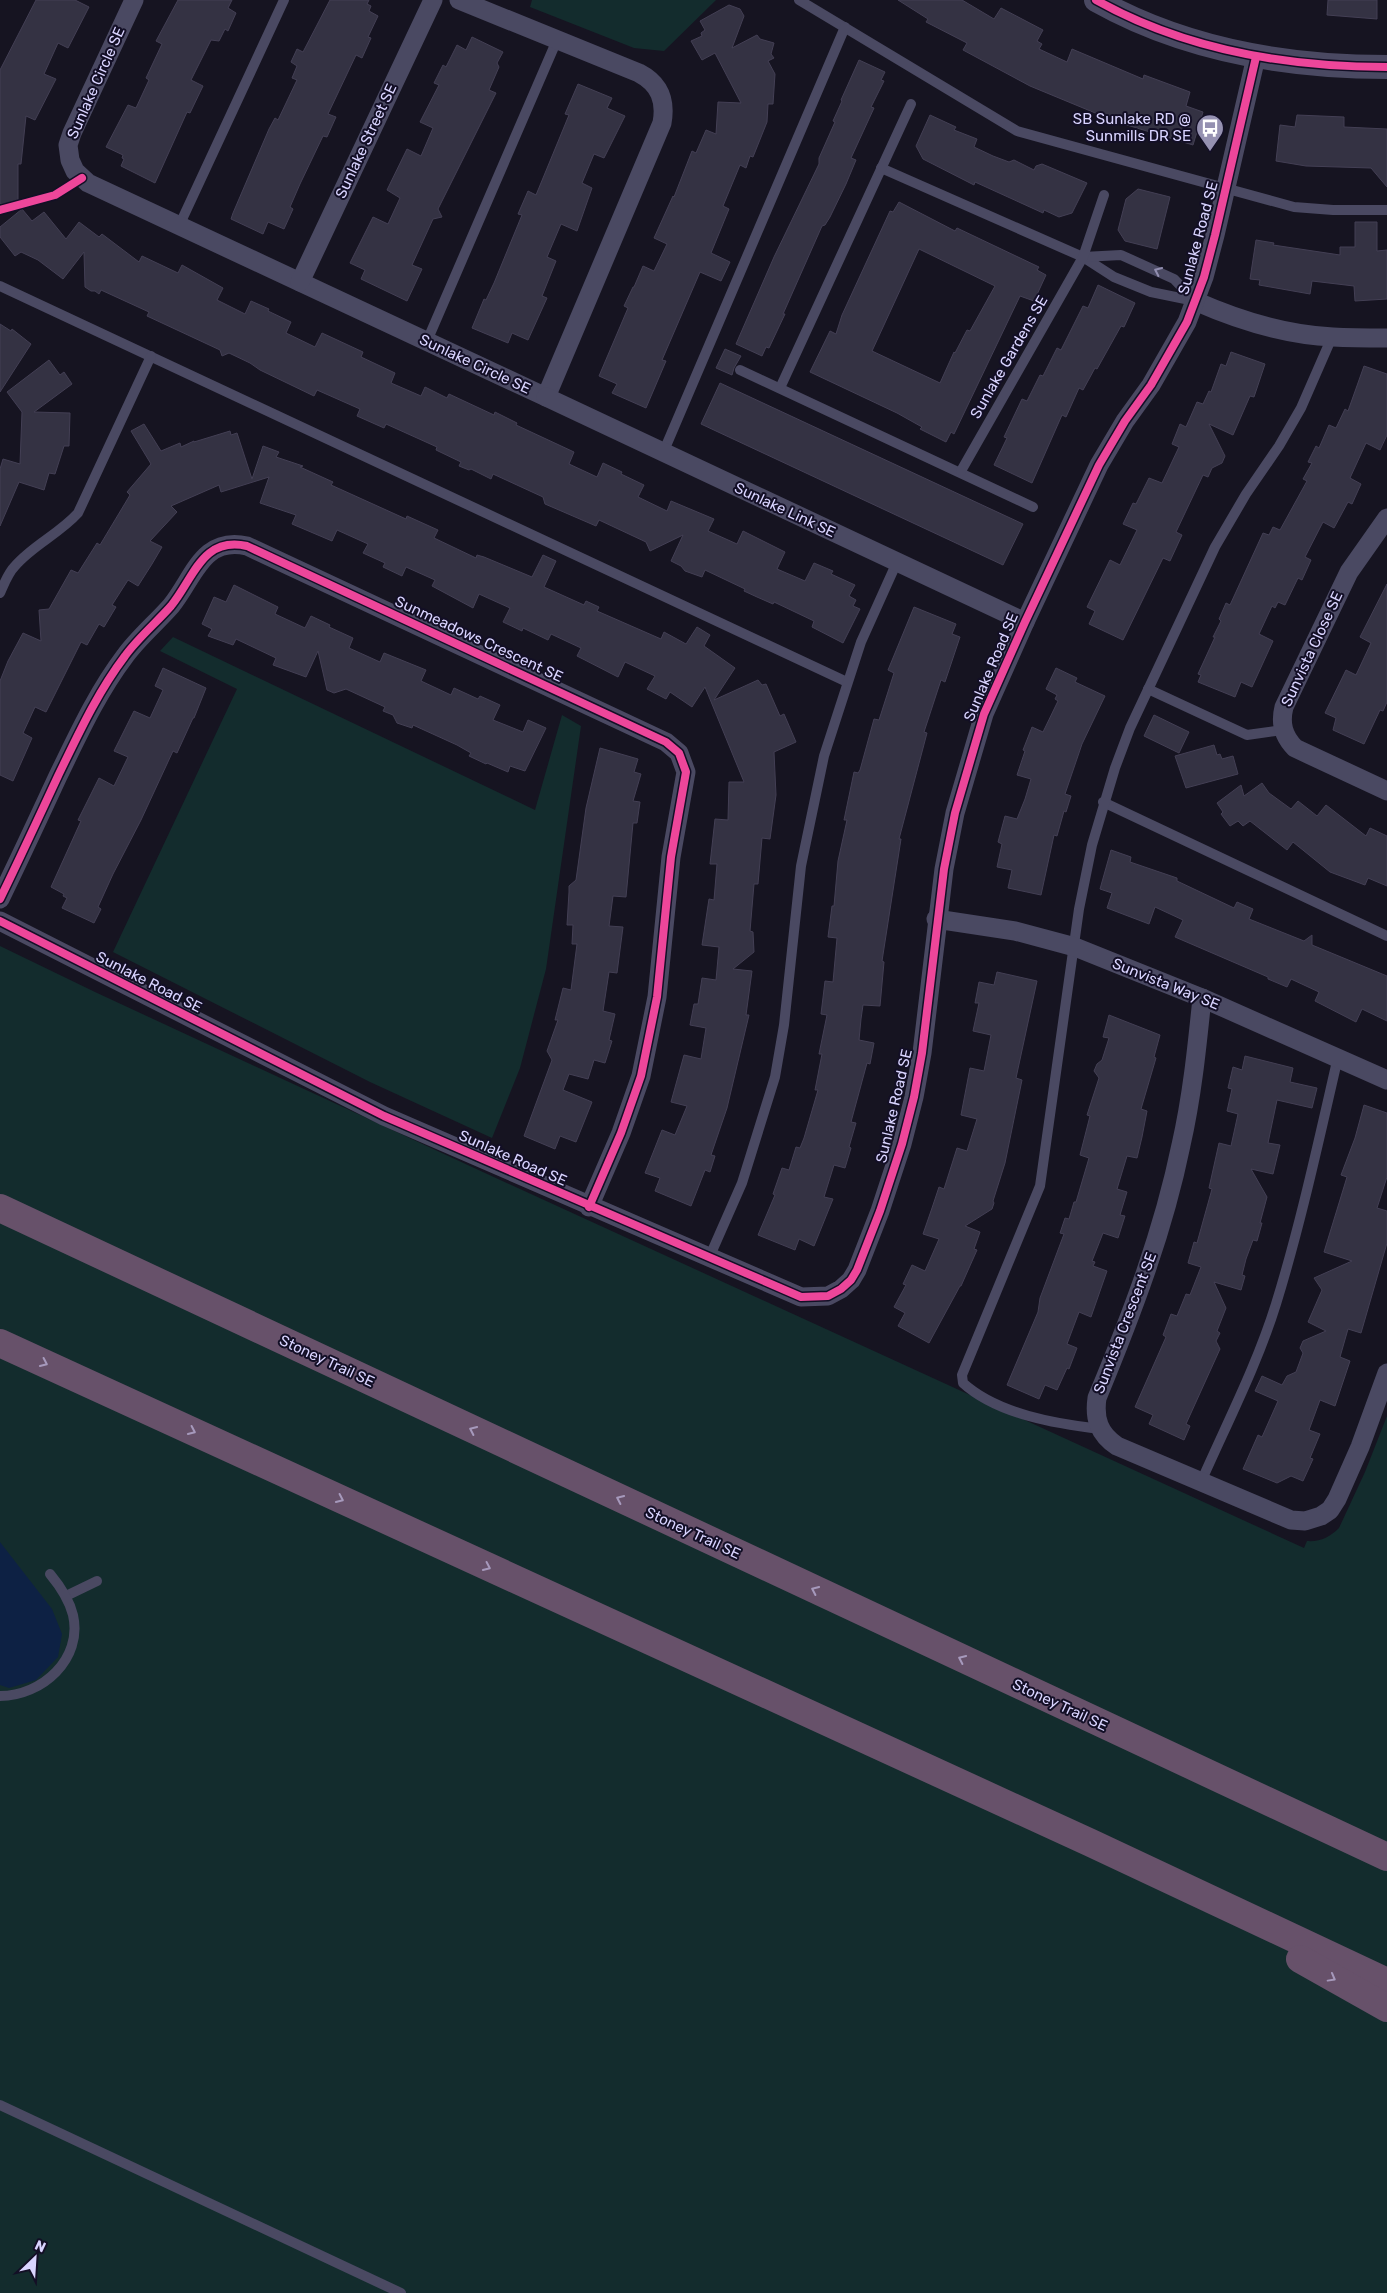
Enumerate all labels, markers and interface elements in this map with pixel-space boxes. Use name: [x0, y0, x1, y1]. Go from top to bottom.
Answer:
street label: Sunlake Circle SE: [63, 24, 129, 142]
street label: Sunlake Street SE: [332, 81, 400, 201]
place label: SB Sunlake RD @ Sunmills DR SE: [1073, 110, 1191, 145]
bus stop icon: SB Sunlake RD @ Sunmills DR SE: [1195, 113, 1225, 152]
street label: Sunlake Road SE: [1174, 179, 1222, 297]
one-way arrow: [1154, 267, 1163, 277]
street label: Sunlake Gardens SE: [966, 292, 1052, 422]
street label: Sunlake Circle SE: [417, 330, 533, 398]
street label: Sunlake Link SE: [731, 479, 839, 541]
street label: Sunvista Close SE: [1277, 589, 1347, 709]
street label: Sunmeadows Crescent SE: [392, 592, 566, 686]
street label: Sunlake Road SE: [960, 610, 1022, 724]
street label: Sunlake Road SE: [93, 948, 205, 1016]
street label: Sunvista Way SE: [1110, 954, 1222, 1014]
street label: Sunlake Road SE: [872, 1047, 916, 1165]
street label: Sunlake Road SE: [456, 1126, 570, 1190]
street label: Sunvista Crescent SE: [1090, 1250, 1160, 1396]
street label: Stoney Trail SE: [277, 1331, 377, 1391]
one-way arrow: [39, 1357, 48, 1368]
one-way arrow: [187, 1425, 196, 1436]
one-way arrow: [469, 1426, 478, 1436]
one-way arrow: [335, 1493, 344, 1503]
one-way arrow: [617, 1495, 626, 1505]
street label: Stoney Trail SE: [643, 1503, 743, 1563]
one-way arrow: [482, 1560, 491, 1571]
one-way arrow: [811, 1586, 820, 1597]
one-way arrow: [958, 1655, 967, 1666]
street label: Stoney Trail SE: [1010, 1675, 1110, 1735]
one-way arrow: [1327, 1971, 1336, 1981]
north arrow: [10, 2233, 60, 2283]
text: N: [32, 2237, 48, 2257]

